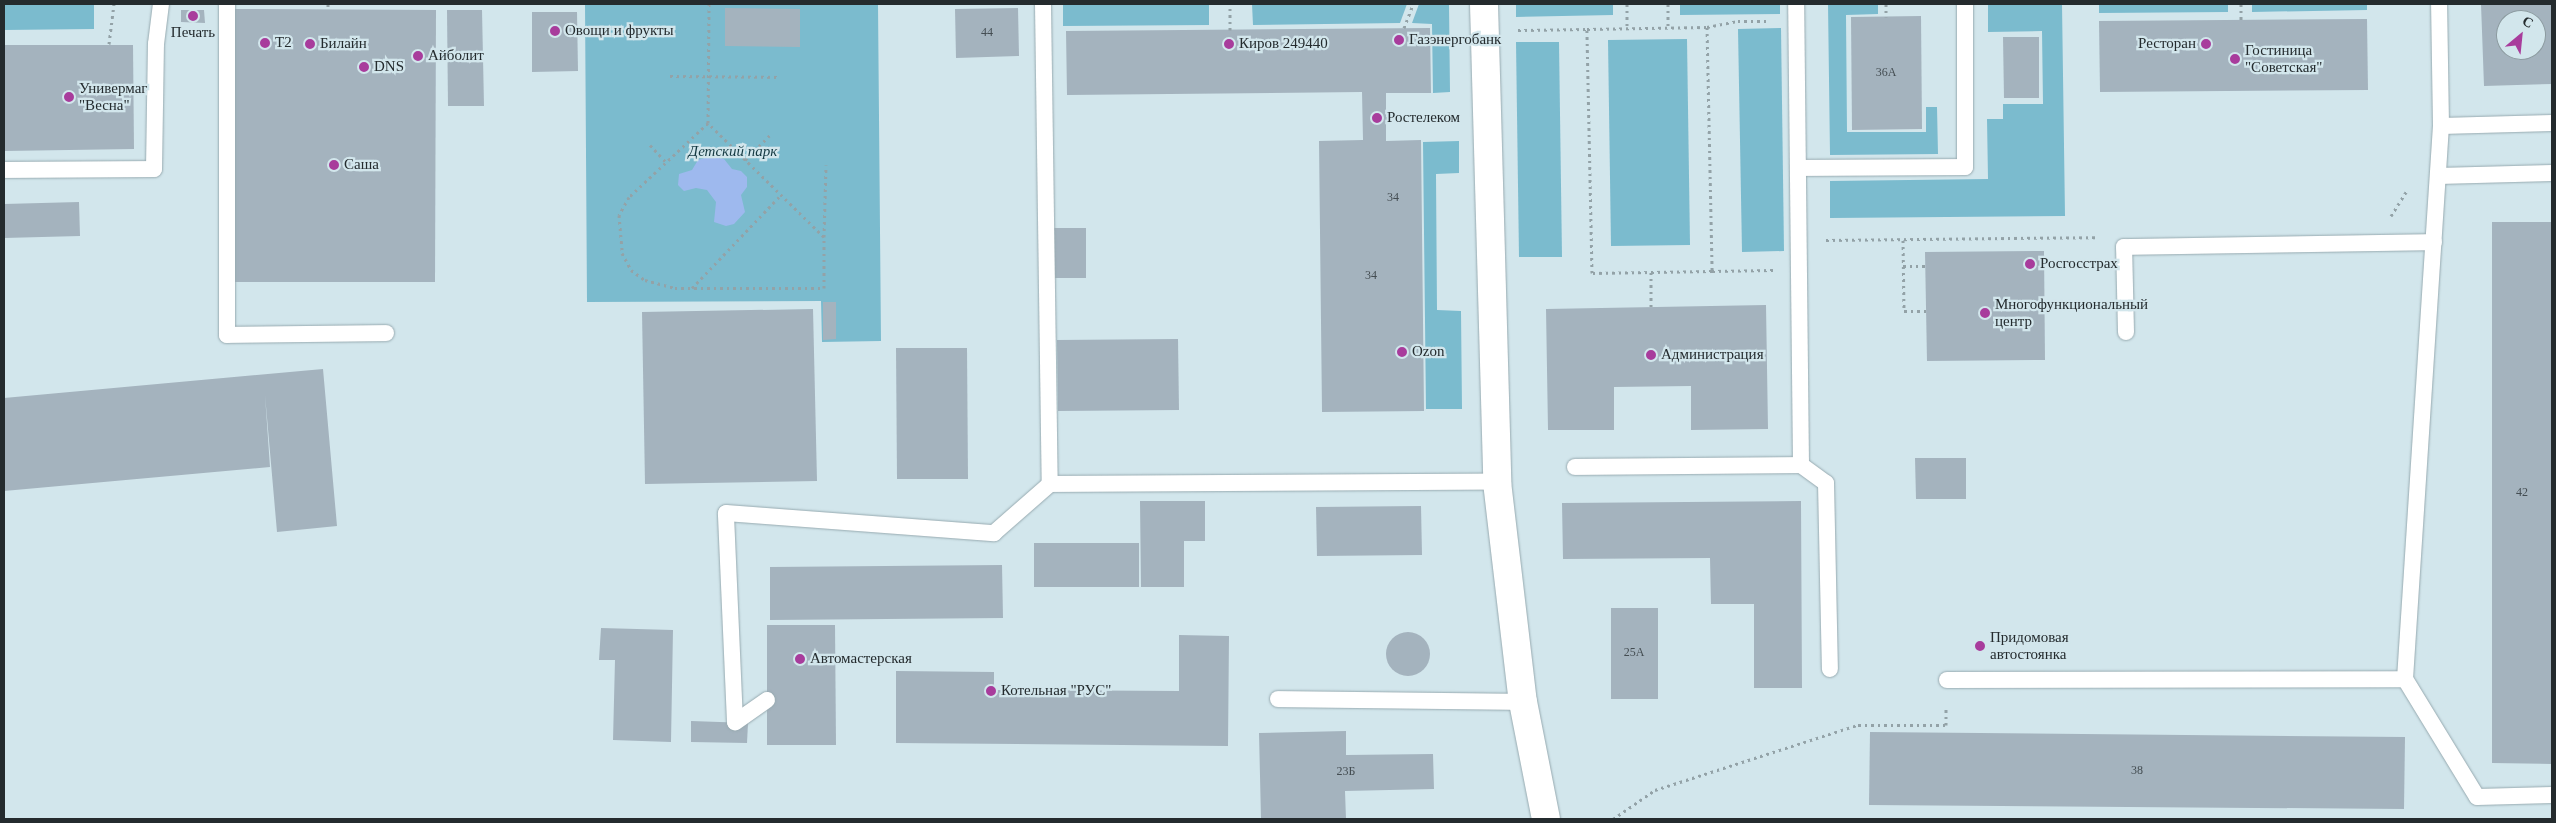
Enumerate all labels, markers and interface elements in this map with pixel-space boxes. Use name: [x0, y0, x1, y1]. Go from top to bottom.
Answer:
marker: Печать: [187, 10, 199, 22]
north arrow: [2496, 10, 2546, 60]
text: С: [2520, 13, 2536, 31]
place label: Овощи и фрукты: [565, 22, 674, 40]
place label: Печать: [171, 24, 215, 42]
marker: Овощи и фрукты: [549, 25, 561, 37]
house number: 44: [981, 26, 993, 40]
place label: Газэнергобанк: [1409, 31, 1501, 49]
place label: T2: [275, 34, 292, 52]
marker: Газэнергобанк: [1393, 34, 1405, 46]
place label: Билайн: [320, 35, 367, 53]
place label: Киров 249440: [1239, 35, 1328, 53]
place label: Ресторан: [2138, 35, 2196, 53]
marker: T2: [259, 37, 271, 49]
marker: Билайн: [304, 38, 316, 50]
marker: Киров 249440: [1223, 38, 1235, 50]
marker: Ресторан: [2200, 38, 2212, 50]
place label: Гостиница "Советская": [2245, 41, 2322, 76]
place label: Айболит: [428, 47, 484, 65]
marker: Айболит: [412, 50, 424, 62]
marker: Гостиница "Советская": [2229, 53, 2241, 65]
place label: DNS: [374, 58, 404, 76]
marker: DNS: [358, 61, 370, 73]
house number: 36А: [1876, 66, 1896, 80]
place label: Универмаг "Весна": [79, 79, 147, 114]
marker: Универмаг "Весна": [63, 91, 75, 103]
place label: Ростелеком: [1387, 109, 1460, 127]
marker: Ростелеком: [1371, 112, 1383, 124]
park label: Детский парк: [689, 143, 777, 161]
place label: Саша: [344, 156, 379, 174]
marker: Саша: [328, 159, 340, 171]
house number: 34: [1387, 191, 1399, 205]
place label: Росгосстрах: [2040, 255, 2118, 273]
marker: Росгосстрах: [2024, 258, 2036, 270]
house number: 34: [1365, 269, 1377, 283]
place label: Многофункциональный центр: [1995, 295, 2148, 330]
marker: Многофункциональный центр: [1979, 307, 1991, 319]
place label: Ozon: [1412, 343, 1444, 361]
marker: Ozon: [1396, 346, 1408, 358]
place label: Администрация: [1661, 346, 1764, 364]
marker: Администрация: [1645, 349, 1657, 361]
house number: 42: [2516, 486, 2528, 500]
place label: Придомовая автостоянка: [1990, 628, 2069, 663]
marker: Придомовая автостоянка: [1974, 640, 1986, 652]
house number: 25А: [1624, 646, 1644, 660]
place label: Автомастерская: [810, 650, 912, 668]
marker: Автомастерская: [794, 653, 806, 665]
place label: Котельная "РУС": [1001, 682, 1111, 700]
marker: Котельная "РУС": [985, 685, 997, 697]
house number: 38: [2131, 764, 2143, 778]
house number: 23Б: [1337, 765, 1355, 779]

